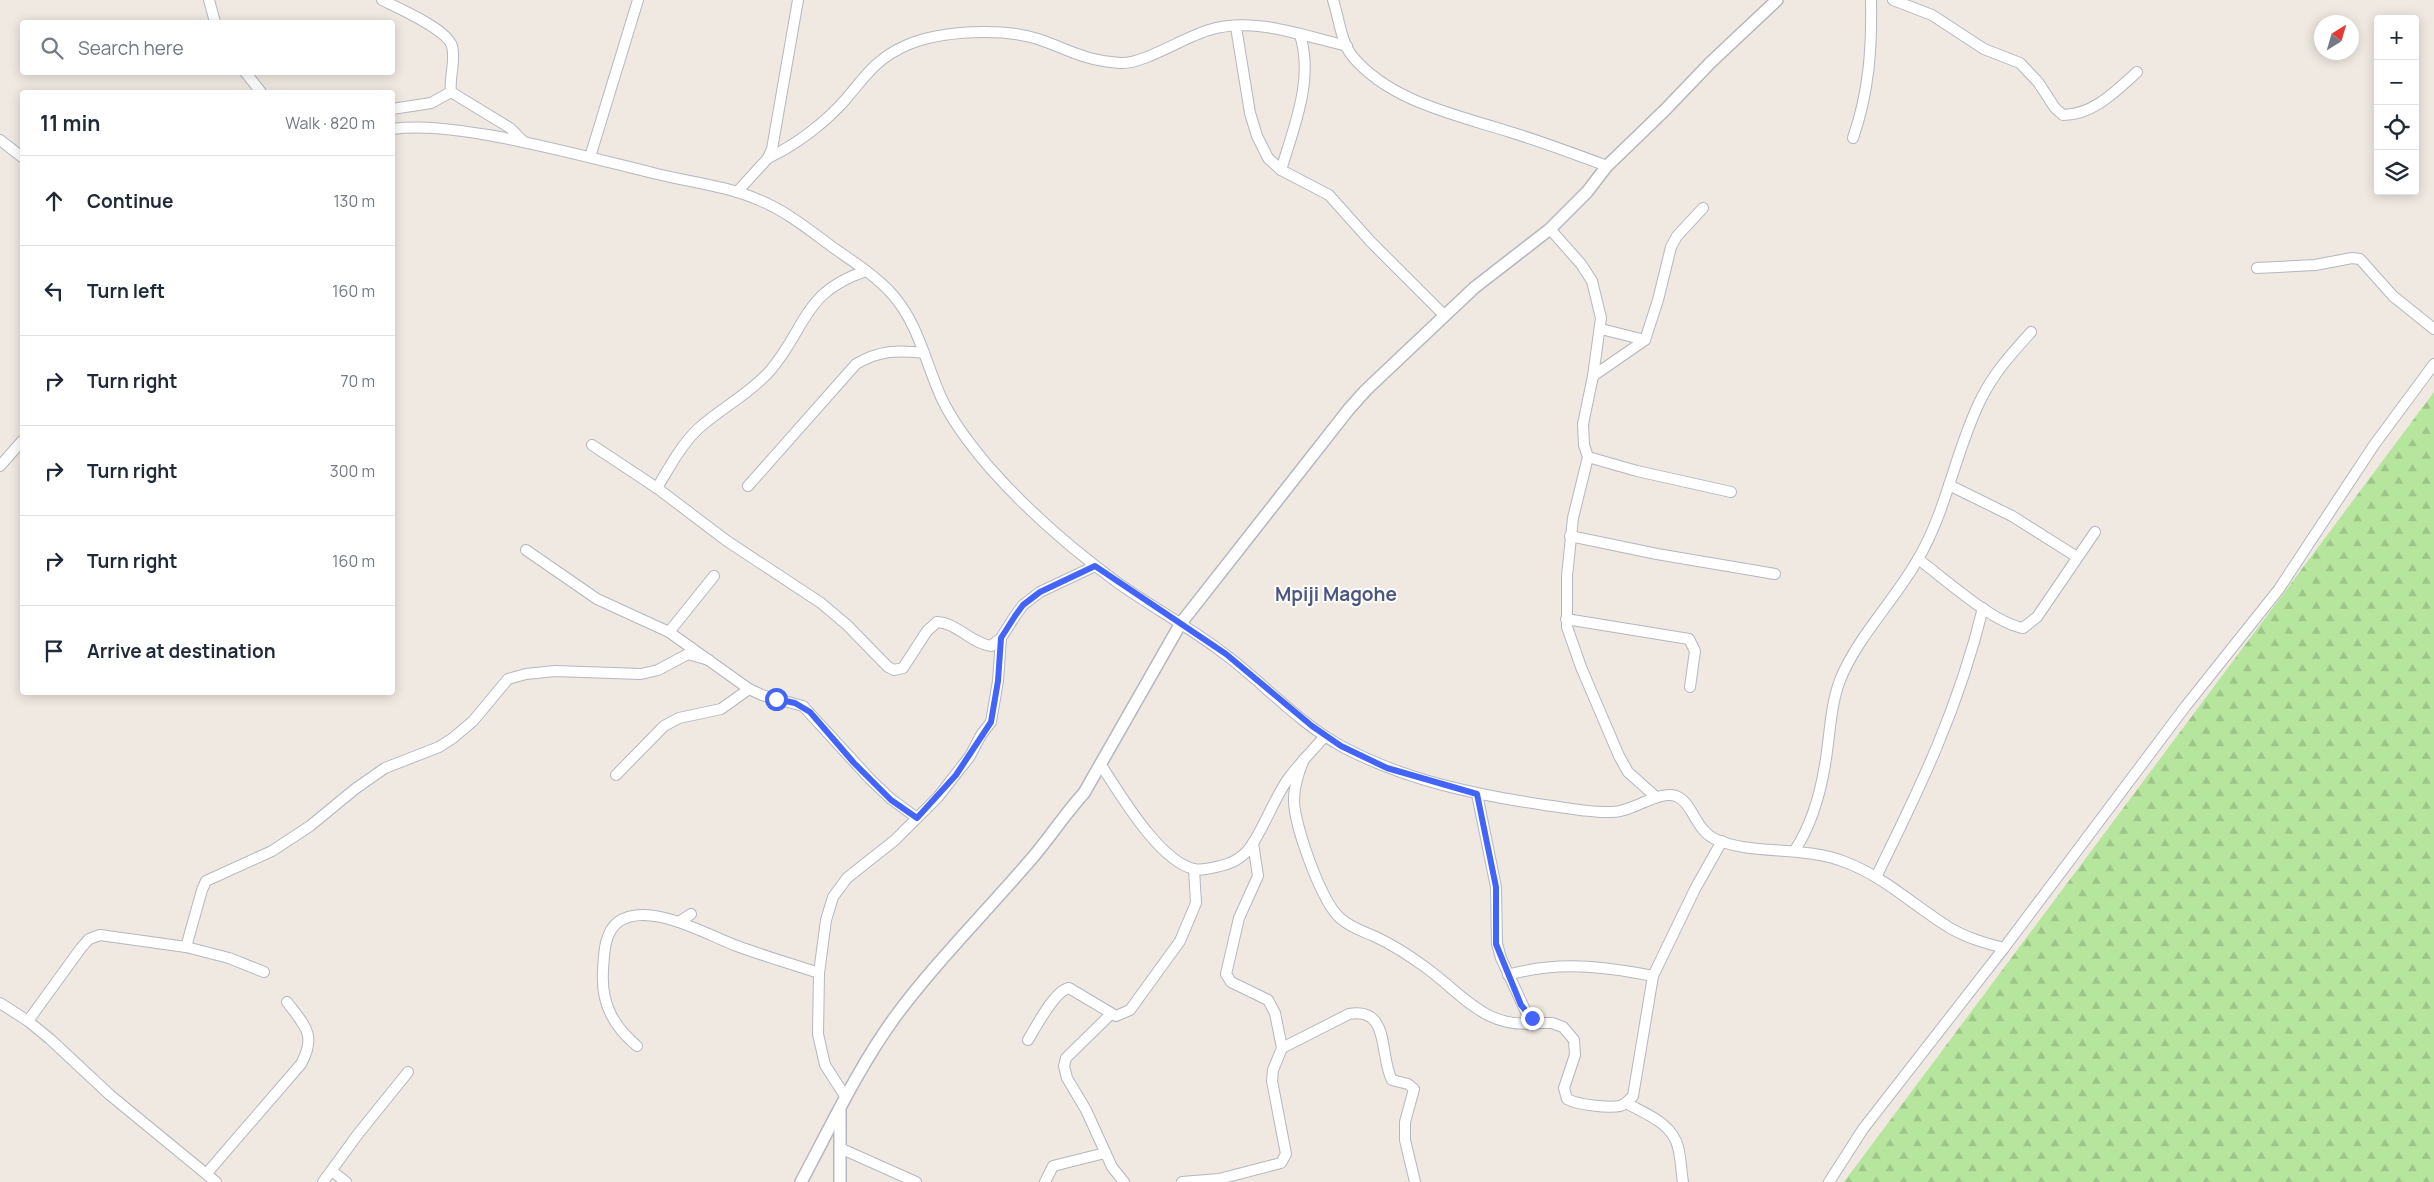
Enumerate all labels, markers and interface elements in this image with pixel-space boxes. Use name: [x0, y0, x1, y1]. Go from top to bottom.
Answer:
north arrow: [2314, 15, 2359, 60]
map controls: [2374, 15, 2419, 195]
button: +: [2374, 15, 2419, 60]
search box: [20, 20, 395, 75]
icon: search: [38, 34, 66, 62]
text: Search here: [78, 35, 184, 61]
button: −: [2374, 60, 2419, 105]
button: locate: [2374, 105, 2419, 150]
text: 11 min: [40, 109, 101, 137]
text: Walk · 820 m: [285, 112, 375, 134]
button: layers: [2374, 150, 2419, 195]
icon: ahead: [40, 187, 68, 215]
text: Continue: [87, 188, 173, 214]
text: 130 m: [333, 190, 375, 212]
icon: left: [40, 277, 68, 305]
text: Turn left: [87, 278, 165, 304]
text: 160 m: [332, 280, 375, 302]
icon: right: [40, 367, 68, 395]
text: Turn right: [87, 368, 177, 394]
text: 70 m: [340, 370, 375, 392]
icon: right: [40, 457, 68, 485]
text: Turn right: [87, 458, 177, 484]
text: 300 m: [330, 460, 375, 482]
icon: right: [40, 547, 68, 575]
text: Turn right: [87, 548, 177, 574]
text: 160 m: [332, 550, 375, 572]
district label: Mpiji Magohe: [1275, 581, 1397, 607]
icon: arrive: [40, 637, 68, 665]
text: Arrive at destination: [87, 638, 276, 664]
route start: [765, 688, 788, 711]
route end: [1521, 1007, 1544, 1030]

